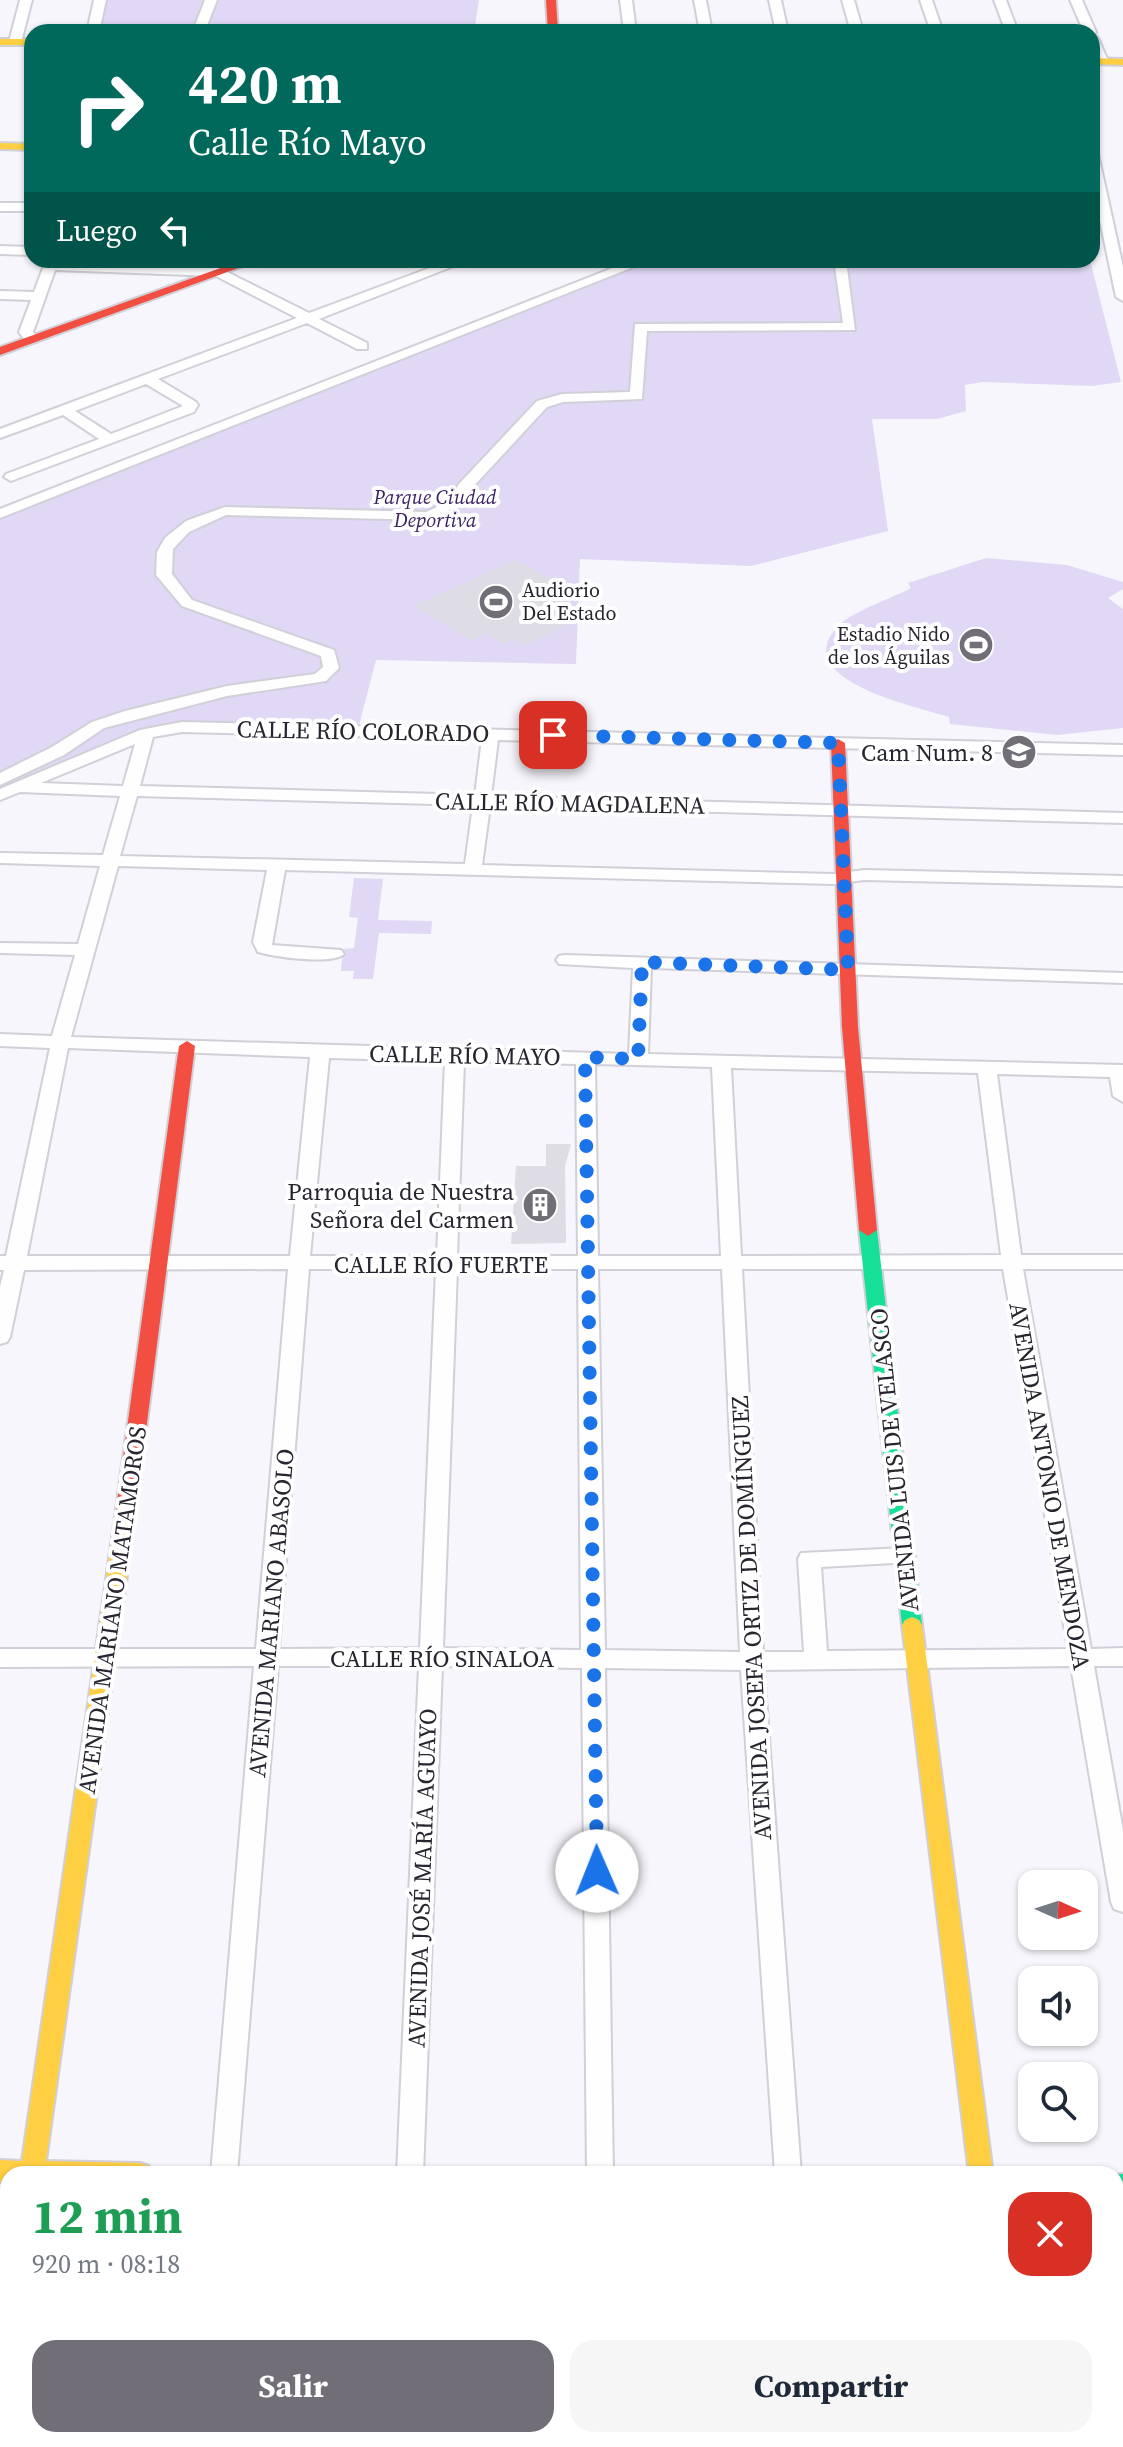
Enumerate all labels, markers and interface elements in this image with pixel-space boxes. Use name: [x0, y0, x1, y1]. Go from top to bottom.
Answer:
text: 420 m: [188, 45, 342, 122]
icon: right: [56, 56, 160, 160]
text: Calle Río Mayo: [188, 118, 427, 167]
icon: left: [153, 208, 197, 252]
text: Luego: [56, 210, 137, 251]
park label: Parque Ciudad Deportiva: [372, 483, 497, 534]
place label: Audiorio Del Estado: [522, 576, 617, 627]
sports icon: Audiorio Del Estado: [477, 583, 515, 621]
place label: Estadio Nido de los Águilas: [828, 620, 950, 671]
sports icon: Estadio Nido de los Águilas: [957, 626, 995, 664]
pin: [519, 701, 587, 769]
street label: CALLE RÍO COLORADO: [236, 712, 490, 750]
icon: arrive: [531, 713, 575, 757]
school or university icon: Cam Num. 8: [1000, 733, 1038, 771]
place label: Cam Num. 8: [861, 736, 993, 769]
street label: CALLE RÍO MAGDALENA: [435, 784, 705, 822]
street label: CALLE RÍO MAYO: [369, 1037, 561, 1073]
place label: Parroquia de Nuestra Señora del Carmen: [287, 1175, 515, 1236]
building icon: Parroquia de Nuestra Señora del Carmen: [521, 1186, 559, 1224]
street label: CALLE RÍO FUERTE: [334, 1248, 548, 1281]
street label: AVENIDA ANTONIO DE MENDOZA: [1001, 1300, 1099, 1673]
street label: AVENIDA LUIS DE VELASCO: [862, 1307, 926, 1613]
street label: AVENIDA JOSEFA ORTIZ DE DOMÍNGUEZ: [723, 1395, 779, 1841]
street label: AVENIDA MARIANO MATAMOROS: [70, 1424, 154, 1796]
street label: AVENIDA MARIANO ABASOLO: [240, 1447, 302, 1779]
street label: CALLE RÍO SINALOA: [330, 1642, 554, 1675]
street label: AVENIDA JOSÉ MARÍA AGUAYO: [400, 1708, 444, 2048]
position arrow: [555, 1829, 639, 1913]
north arrow: [1018, 1870, 1098, 1950]
map controls: [1018, 1870, 1098, 2142]
button: sound: [1018, 1966, 1098, 2046]
button: search: [1018, 2062, 1098, 2142]
text: 12 min: [32, 2183, 183, 2249]
button: close: [1008, 2192, 1092, 2276]
text: 920 m · 08:18: [32, 2246, 180, 2282]
button: Salir: [32, 2340, 554, 2432]
button: Compartir: [570, 2340, 1092, 2432]

